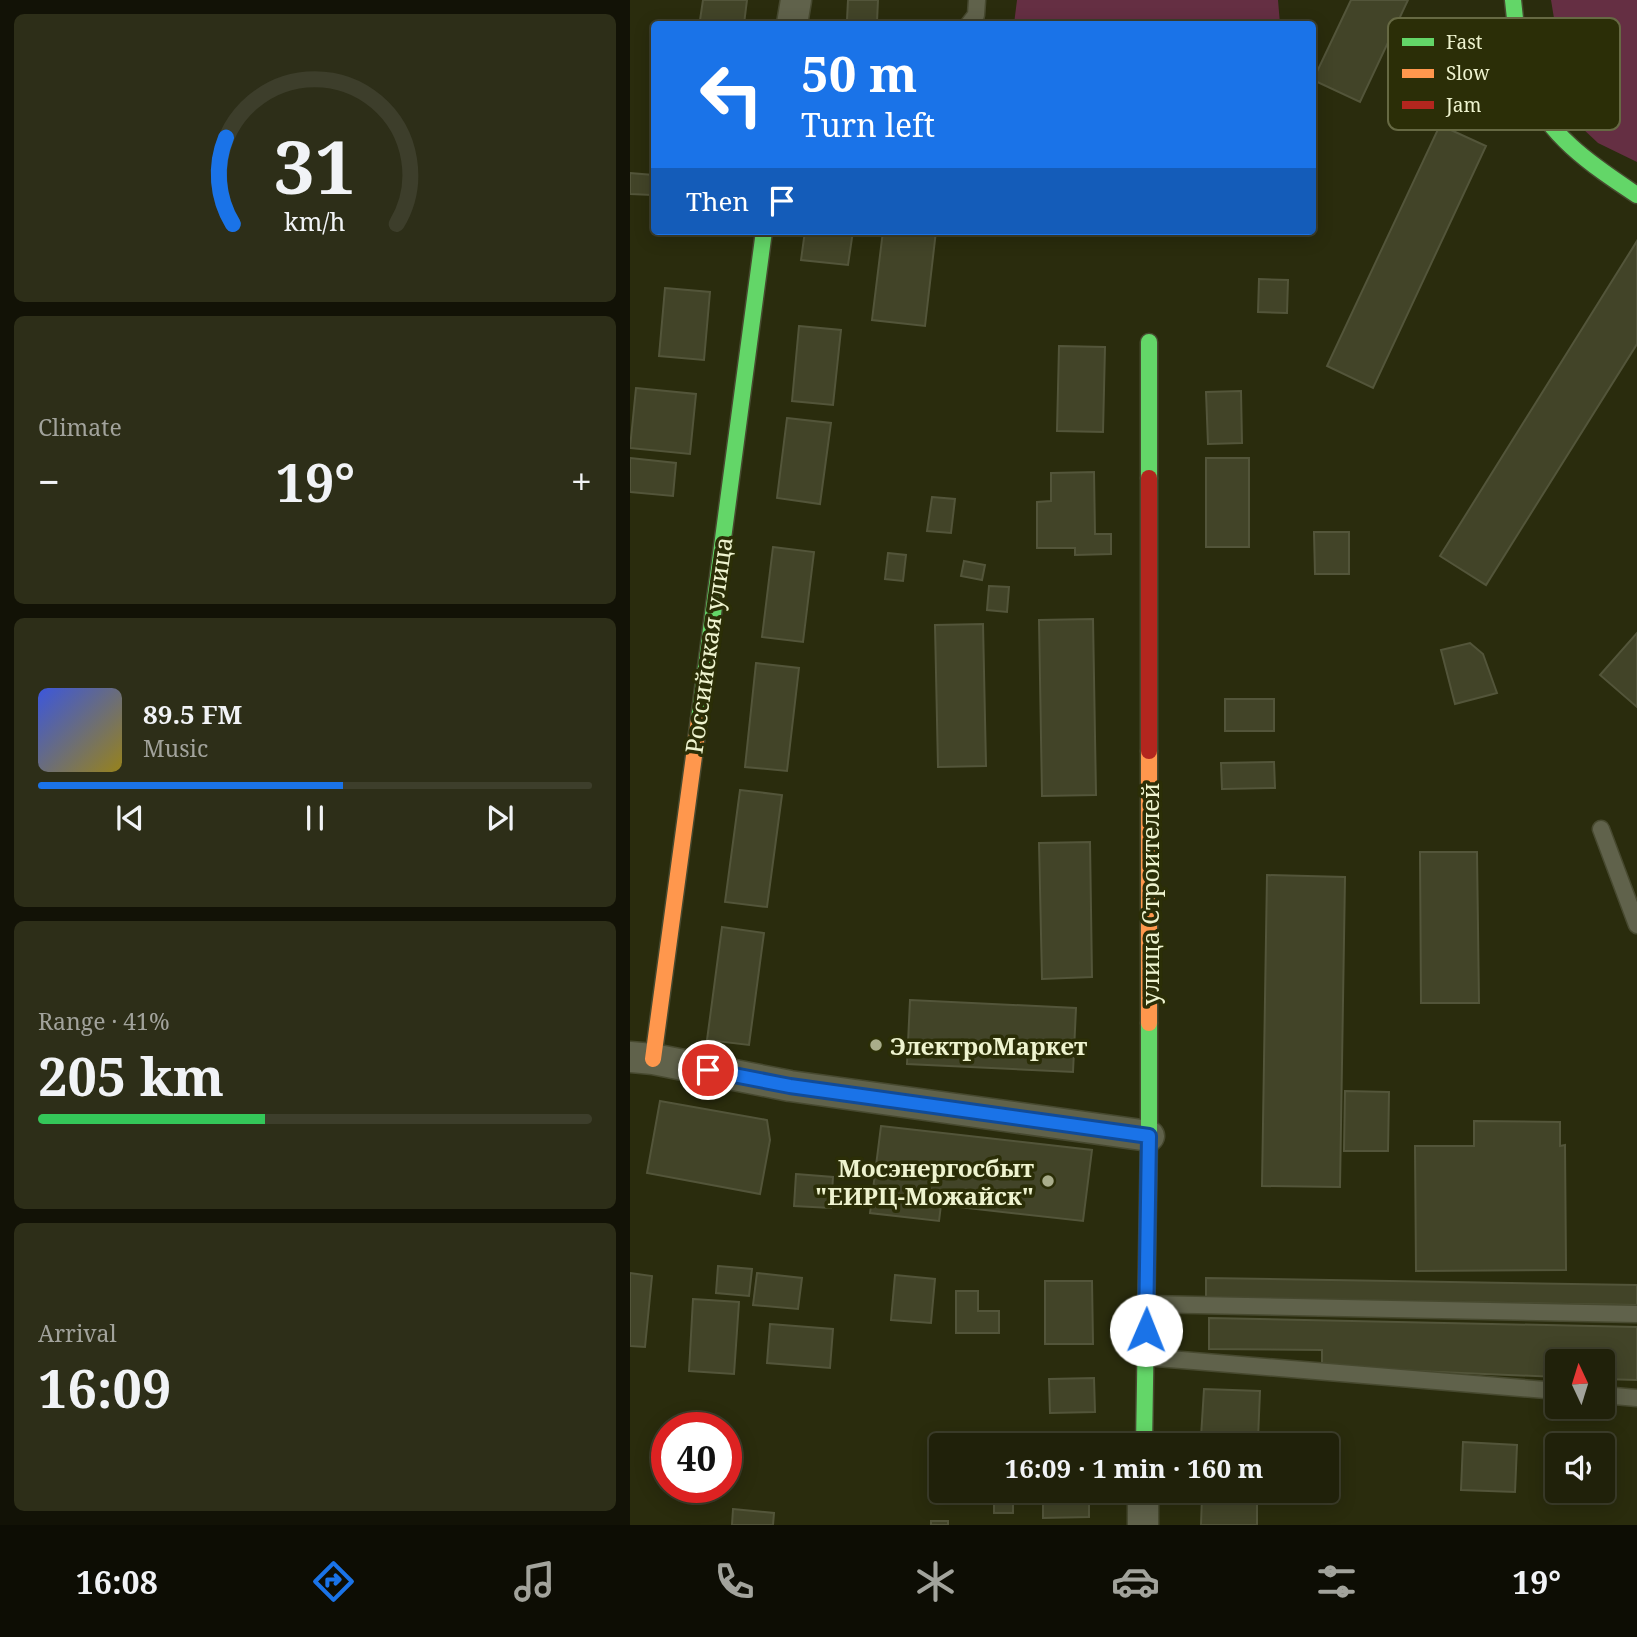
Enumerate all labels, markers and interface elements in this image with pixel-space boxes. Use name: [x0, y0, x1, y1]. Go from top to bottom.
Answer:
legend: [1388, 18, 1620, 130]
text: Fast: [1446, 29, 1483, 55]
text: 50 m: [801, 40, 917, 106]
icon: left: [686, 49, 777, 140]
text: Slow: [1446, 60, 1490, 86]
text: Jam: [1445, 92, 1481, 118]
text: Turn left: [801, 103, 935, 146]
text: 31: [274, 116, 356, 215]
icon: arrive: [763, 182, 801, 220]
text: Then: [686, 183, 749, 219]
text: km/h: [284, 204, 346, 238]
text: Climate: [38, 411, 122, 443]
text: 19°: [276, 446, 355, 517]
text: −: [38, 455, 60, 507]
text: +: [571, 455, 592, 507]
street label: Российская улица: [676, 535, 740, 755]
text: 89.5 FM: [143, 696, 242, 732]
text: Music: [143, 732, 208, 764]
street label: улица Строителей: [1133, 783, 1166, 1005]
icon: previous: [111, 799, 149, 837]
icon: pause: [296, 799, 334, 837]
icon: next: [481, 799, 519, 837]
text: Range · 41%: [38, 1005, 170, 1037]
place label: ЭлектроМаркет: [890, 1029, 1087, 1062]
marker: ЭлектроМаркет: [868, 1037, 884, 1053]
text: 205 km: [38, 1040, 224, 1111]
pin: [678, 1040, 738, 1100]
icon: arrive: [689, 1051, 727, 1089]
place label: Мосэнергосбыт "ЕИРЦ-Можайск": [815, 1151, 1034, 1212]
marker: Мосэнергосбыт "ЕИРЦ-Можайск": [1040, 1173, 1056, 1189]
position arrow: [1109, 1293, 1183, 1367]
text: Arrival: [38, 1317, 117, 1349]
north arrow: [1545, 1349, 1615, 1419]
map controls: [1545, 1349, 1615, 1503]
text: 16:09: [38, 1352, 171, 1423]
speed limit sign: 40: [651, 1412, 742, 1503]
button: sound: [1545, 1433, 1615, 1503]
text: 16:09 · 1 min · 160 m: [1004, 1450, 1264, 1486]
icon: directions: [309, 1557, 358, 1606]
icon: music: [510, 1557, 559, 1606]
icon: phone: [710, 1557, 759, 1606]
icon: climate: [911, 1557, 960, 1606]
icon: car: [1111, 1557, 1160, 1606]
icon: filters: [1312, 1557, 1361, 1606]
text: 16:08: [76, 1560, 158, 1603]
text: 19°: [1512, 1560, 1561, 1603]

